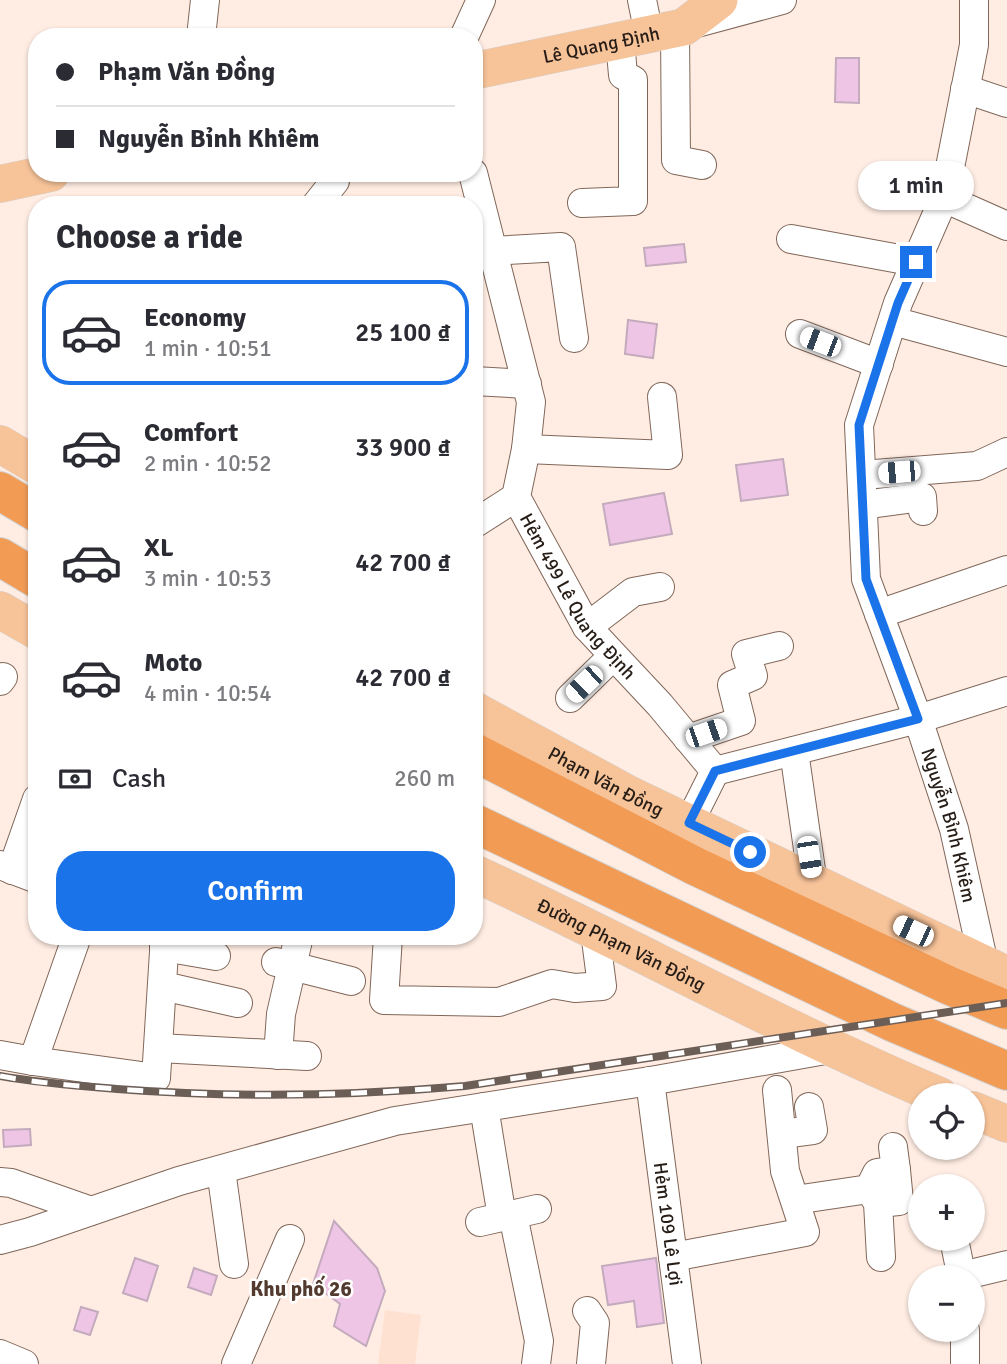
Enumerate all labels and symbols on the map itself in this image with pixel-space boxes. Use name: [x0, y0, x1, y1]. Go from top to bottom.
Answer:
street label: Lê Quang Định: [541, 21, 662, 69]
callout: 1 min: [858, 160, 974, 210]
route end: [900, 246, 932, 278]
car: [797, 325, 844, 359]
car: [878, 460, 921, 484]
street label: Hẻm 499 Lê Quang Định: [514, 509, 641, 685]
car: [562, 662, 607, 706]
car: [683, 716, 730, 750]
street label: Phạm Văn Đồng: [544, 742, 667, 822]
street label: Nguyễn Bỉnh Khiêm: [915, 745, 981, 905]
car: [796, 835, 823, 879]
route start: [734, 836, 766, 868]
street label: Đường Phạm Văn Đồng: [533, 894, 709, 997]
car: [890, 913, 937, 949]
street label: Hẻm 109 Lê Lợi: [648, 1161, 688, 1287]
district label: Khu phố 26: [250, 1275, 352, 1302]

